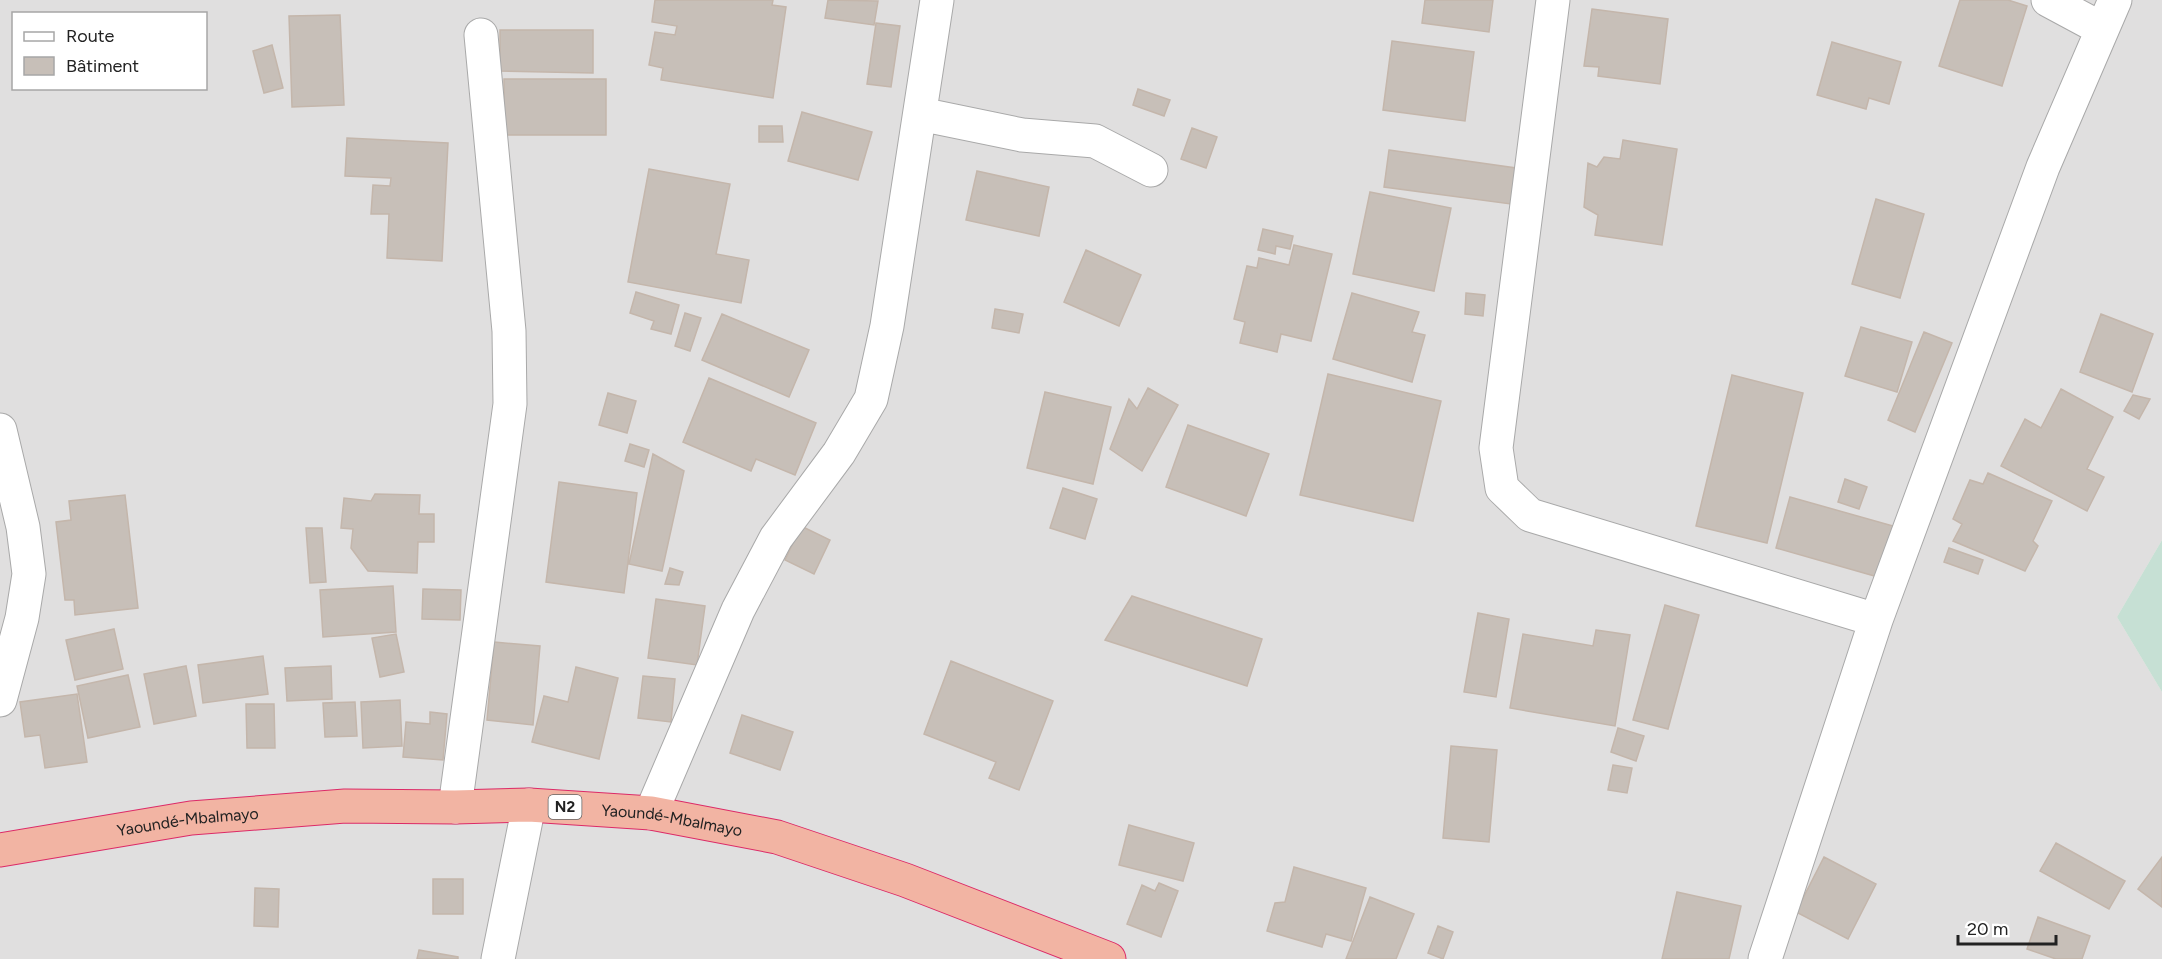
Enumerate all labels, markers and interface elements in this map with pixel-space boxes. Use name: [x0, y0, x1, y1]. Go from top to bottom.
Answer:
legend: [12, 12, 207, 90]
text: Route: [66, 25, 115, 47]
text: Bâtiment: [66, 55, 139, 77]
road number: N2: [548, 795, 582, 819]
street label: Yaoundé-Mbalmayo: [601, 801, 744, 840]
street label: Yaoundé-Mbalmayo: [116, 804, 259, 840]
scale bar: [1958, 908, 2056, 946]
text: 20 m: [1967, 918, 2008, 940]

